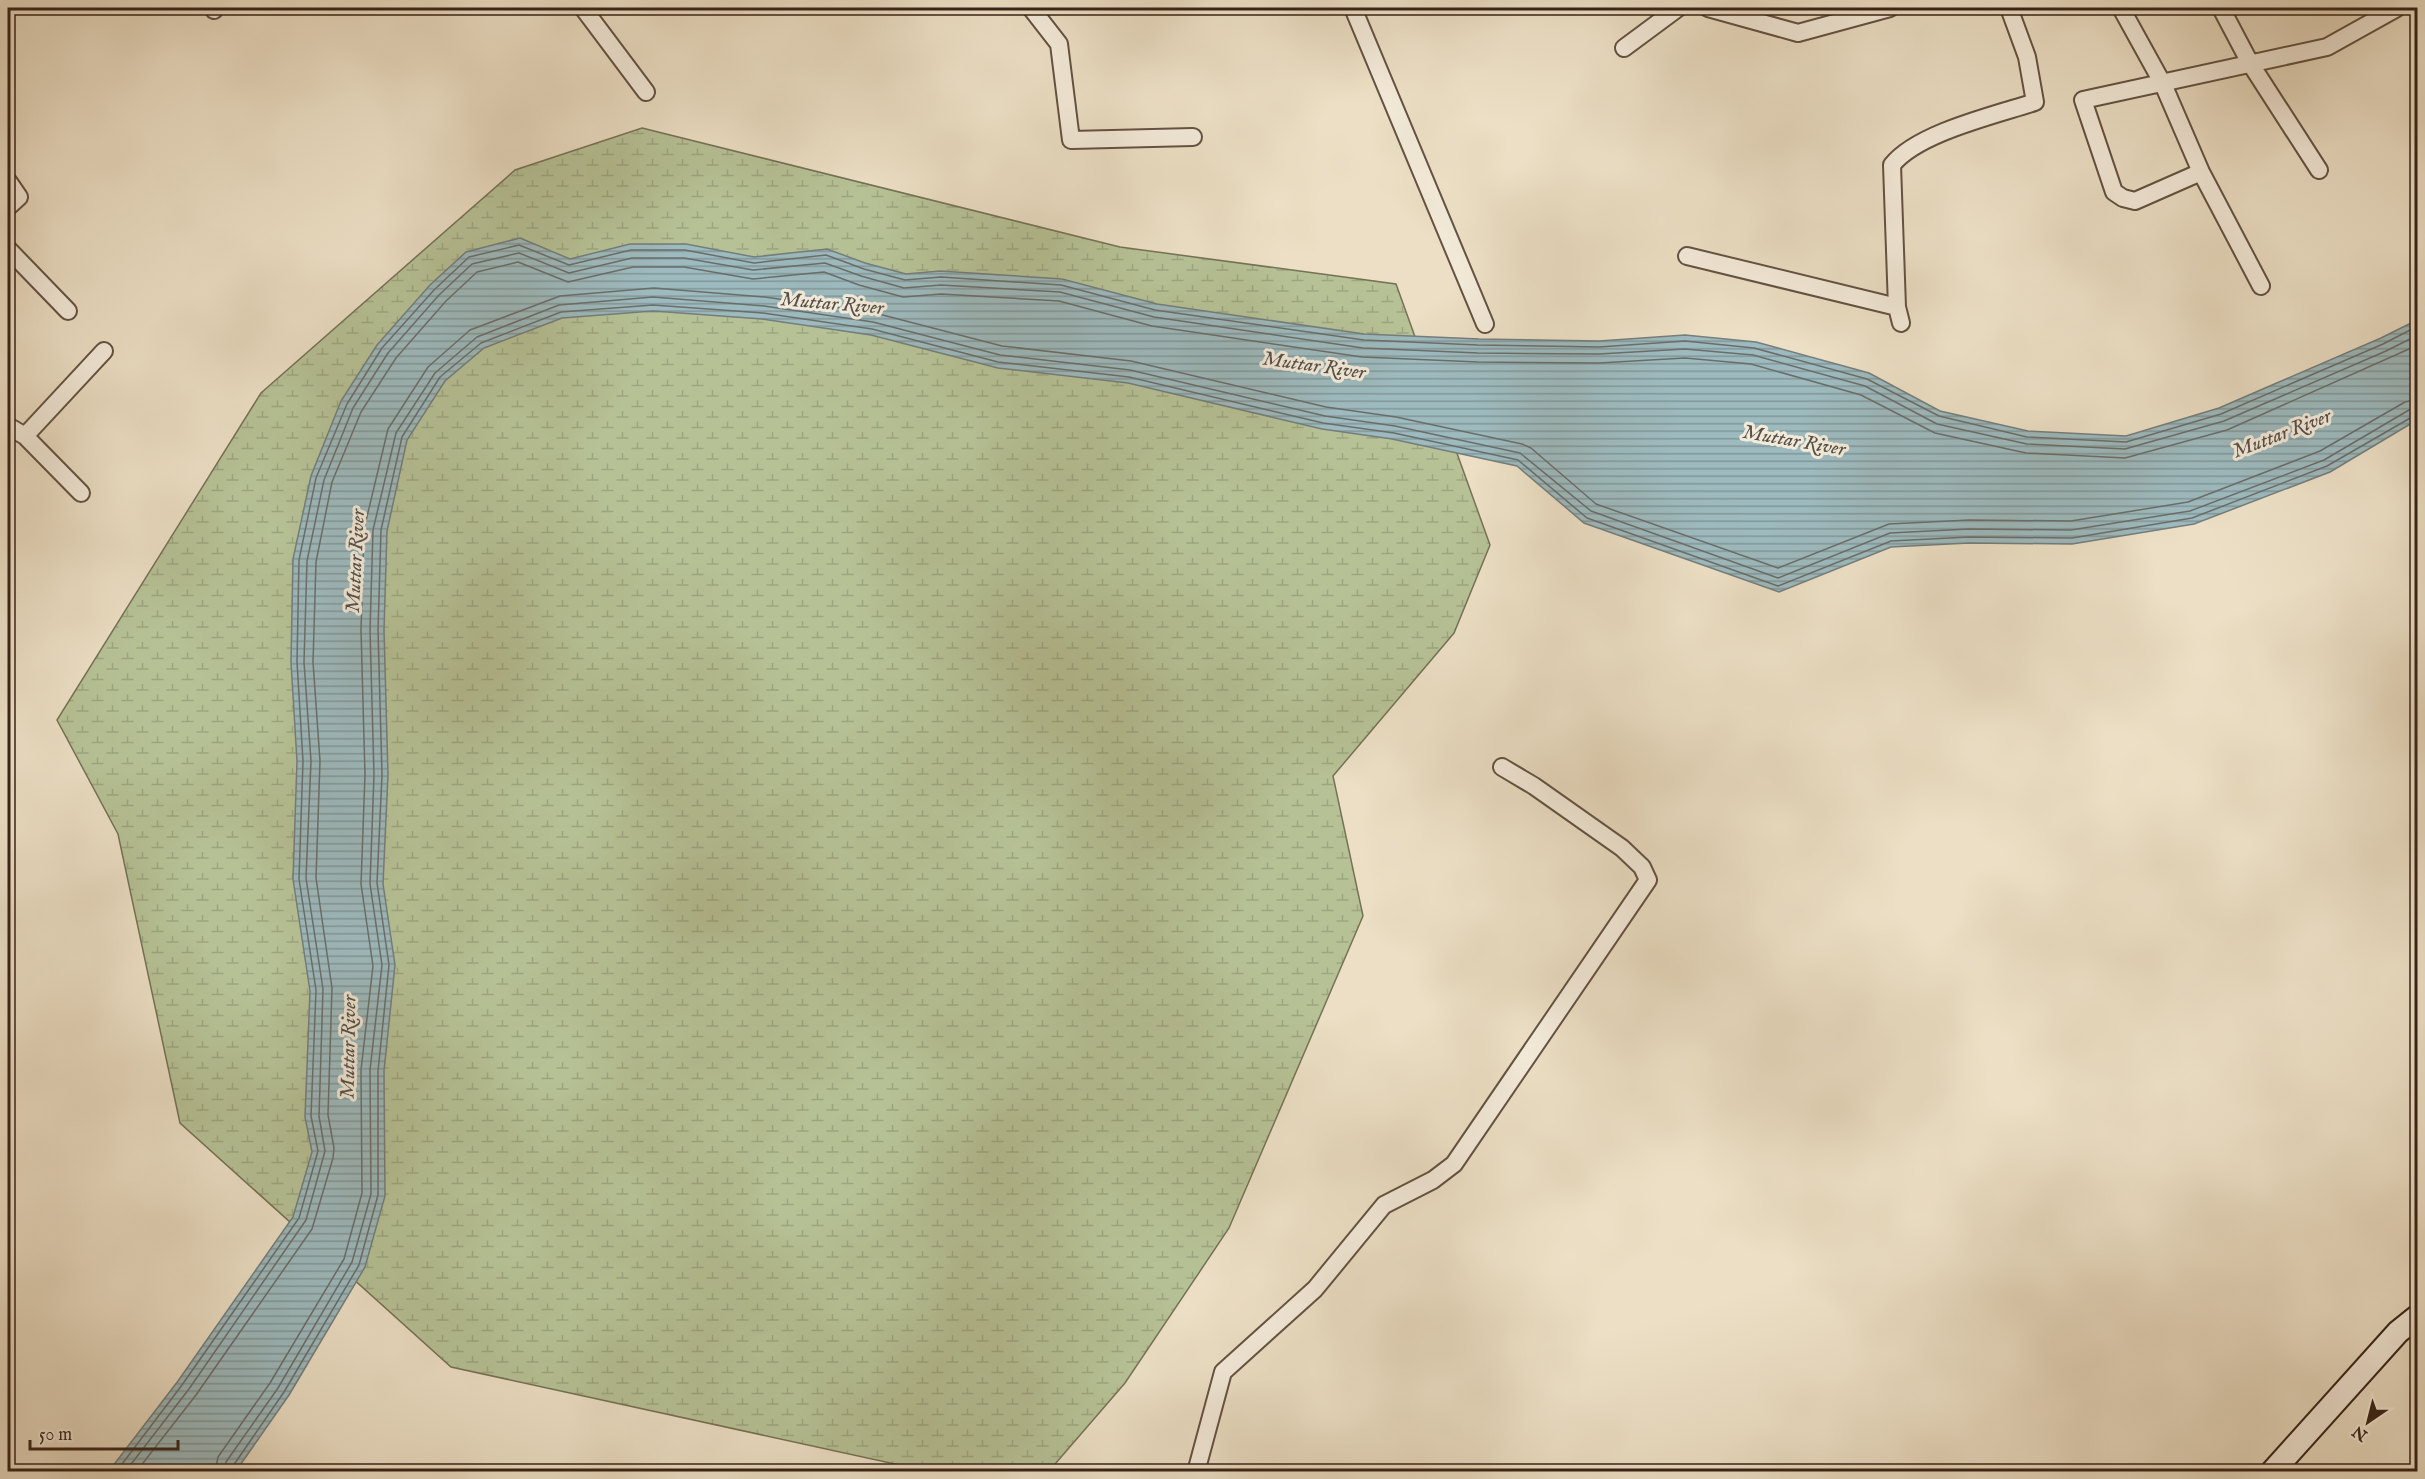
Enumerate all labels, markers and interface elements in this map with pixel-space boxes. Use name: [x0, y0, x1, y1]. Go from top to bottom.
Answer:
water label: Muttar River: [779, 287, 886, 321]
water label: Muttar River: [1261, 346, 1368, 386]
water label: Muttar River: [2229, 403, 2336, 464]
water label: Muttar River: [1741, 420, 1848, 463]
water label: Muttar River: [341, 507, 371, 613]
water label: Muttar River: [336, 994, 362, 1099]
north arrow: [2338, 1392, 2398, 1452]
scale bar: [30, 1413, 178, 1451]
text: N: [2349, 1420, 2373, 1445]
text: 50 m: [39, 1424, 72, 1447]

